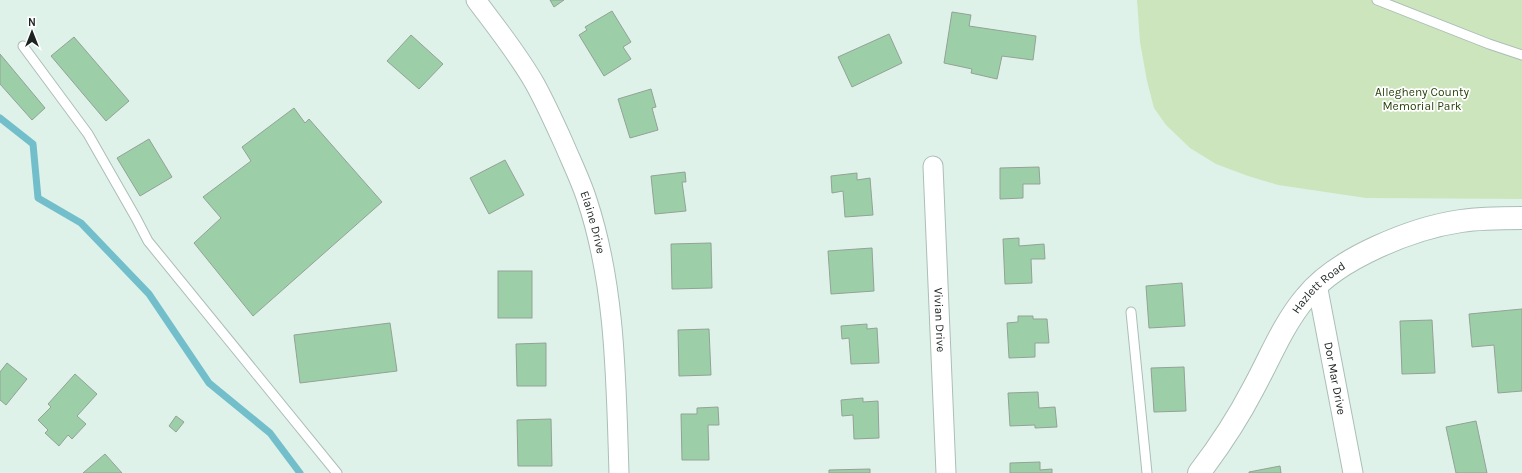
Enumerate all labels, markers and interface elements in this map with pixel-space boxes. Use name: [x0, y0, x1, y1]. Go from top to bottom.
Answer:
north arrow: [12, 12, 52, 52]
text: N: [28, 16, 36, 29]
park label: Allegheny County Memorial Park: [1375, 85, 1469, 113]
street label: Elaine Drive: [577, 189, 608, 255]
street label: Hazlett Road: [1289, 259, 1348, 316]
street label: Vivian Drive: [931, 287, 948, 352]
street label: Dor Mar Drive: [1321, 341, 1349, 416]

